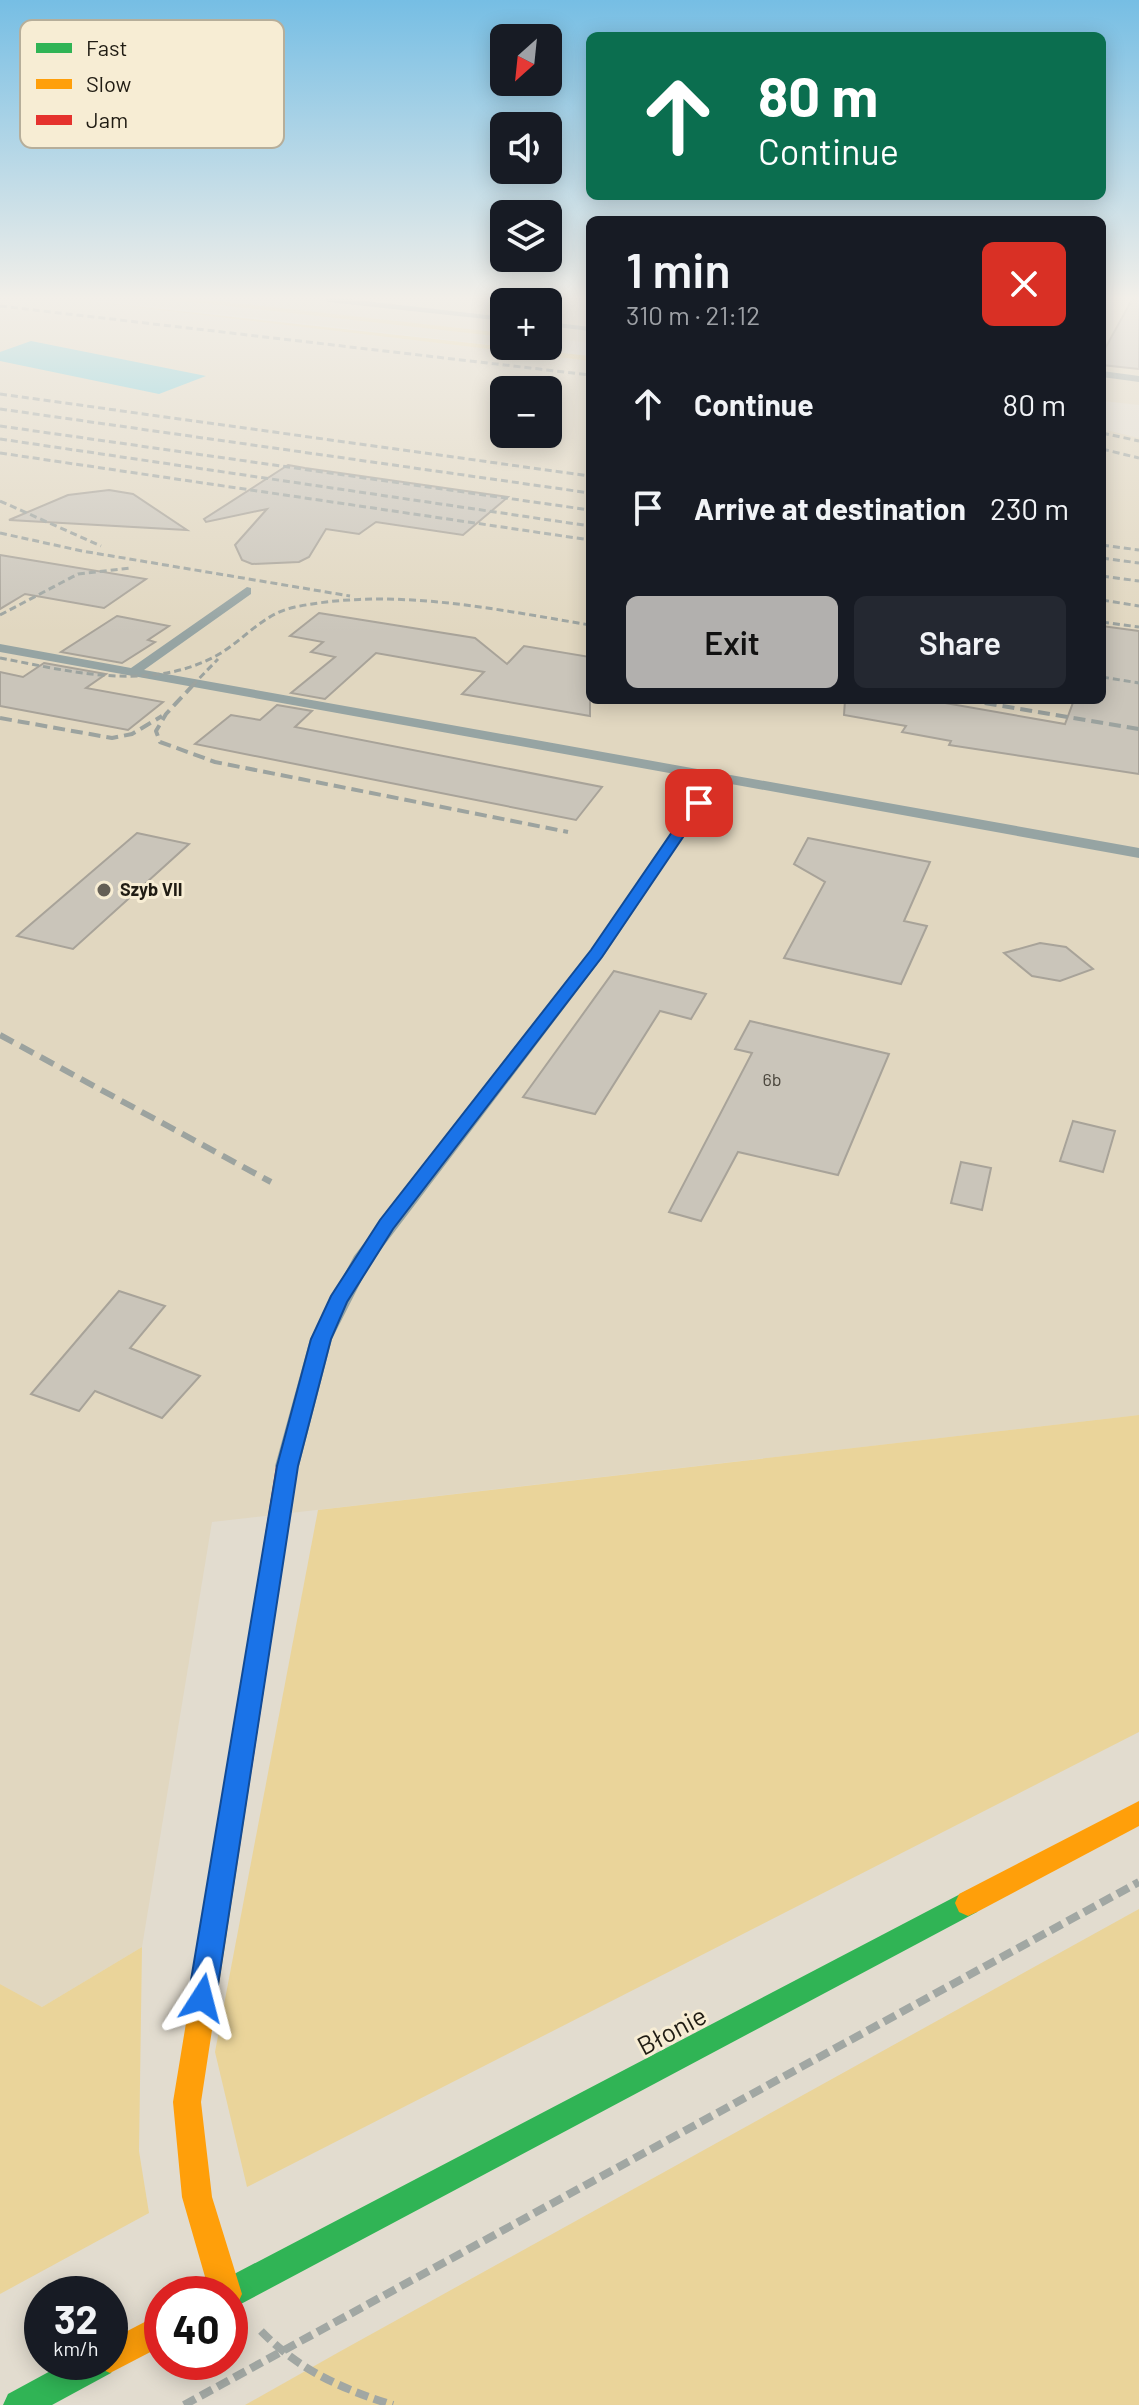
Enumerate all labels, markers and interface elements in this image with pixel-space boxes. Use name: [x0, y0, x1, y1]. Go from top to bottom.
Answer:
legend: [20, 20, 284, 148]
north arrow: [490, 24, 562, 96]
map controls: [490, 24, 562, 448]
text: Fast: [86, 34, 128, 60]
text: 80 m: [758, 61, 878, 128]
icon: ahead: [626, 64, 730, 168]
text: Slow: [86, 70, 131, 96]
text: Jam: [86, 106, 128, 132]
button: sound: [490, 112, 562, 184]
text: Continue: [758, 129, 899, 172]
button: layers: [490, 200, 562, 272]
text: 1 min: [626, 240, 731, 298]
button: close: [982, 242, 1066, 326]
button: +: [490, 288, 562, 360]
text: 310 m · 21:12: [626, 299, 760, 330]
button: −: [490, 376, 562, 448]
icon: ahead: [626, 382, 670, 426]
text: Continue: [694, 386, 814, 422]
text: 80 m: [1003, 386, 1066, 422]
icon: arrive: [626, 486, 670, 530]
text: Arrive at destination: [694, 490, 966, 526]
text: 230 m: [990, 490, 1069, 526]
button: Exit: [626, 596, 838, 688]
button: Share: [854, 596, 1066, 688]
pin: [665, 769, 733, 837]
icon: arrive: [677, 781, 721, 825]
place label: Szyb VII: [120, 878, 183, 900]
marker: Szyb VII: [95, 881, 113, 899]
house number: 6b: [762, 1068, 782, 1090]
position arrow: [160, 1956, 244, 2040]
street label: Błonie: [631, 1999, 711, 2061]
speed limit sign: 40: [144, 2276, 248, 2380]
text: 32: [54, 2294, 98, 2342]
text: km/h: [53, 2336, 99, 2360]

